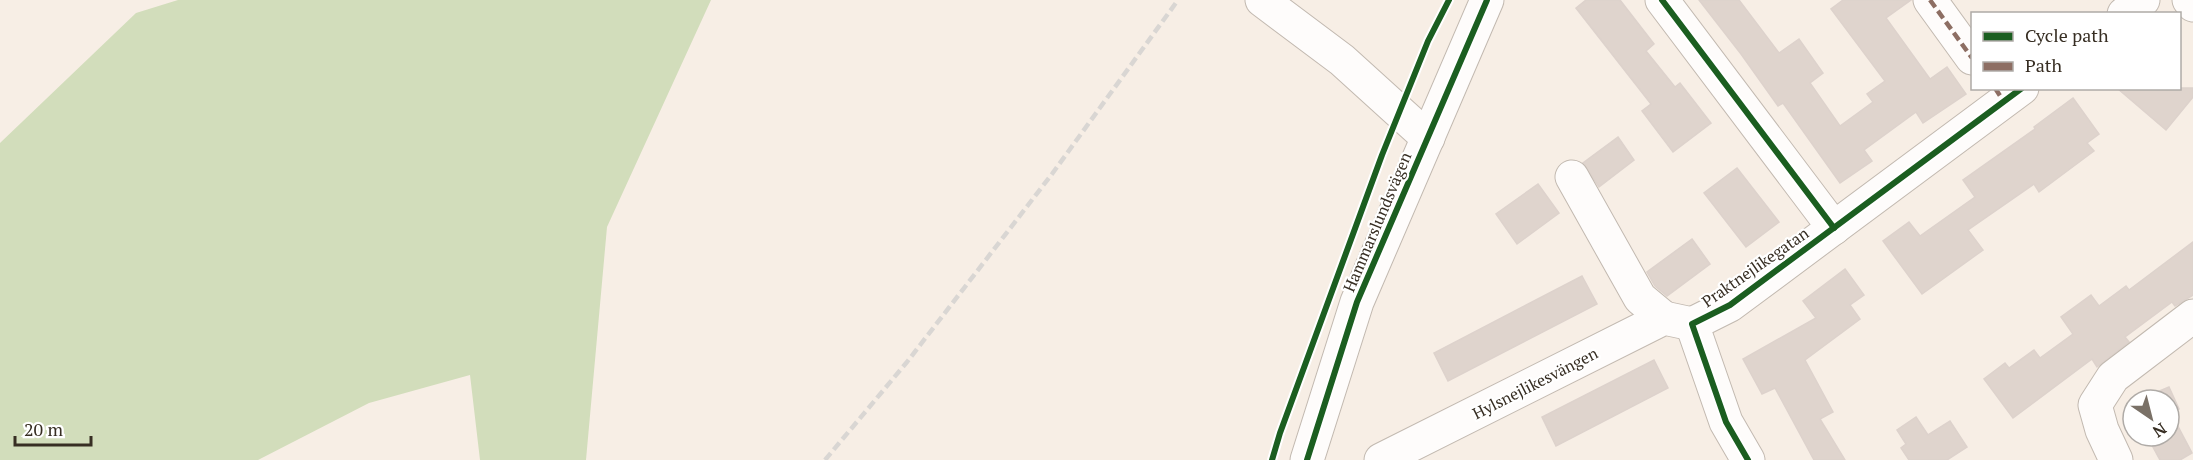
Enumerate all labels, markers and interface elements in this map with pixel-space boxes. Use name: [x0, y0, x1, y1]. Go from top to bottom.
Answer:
legend: [1971, 12, 2181, 90]
text: Cycle path: [2025, 23, 2109, 47]
text: Path: [2025, 53, 2062, 77]
street label: Hammarslundsvägen: [1338, 148, 1417, 295]
street label: Praktnejlikegatan: [1697, 222, 1813, 312]
street label: Hylsnejlikesvängen: [1469, 342, 1602, 424]
north arrow: [2121, 388, 2181, 448]
scale bar: [15, 409, 92, 447]
text: 20 m: [24, 417, 64, 441]
text: N: [2148, 418, 2171, 443]

